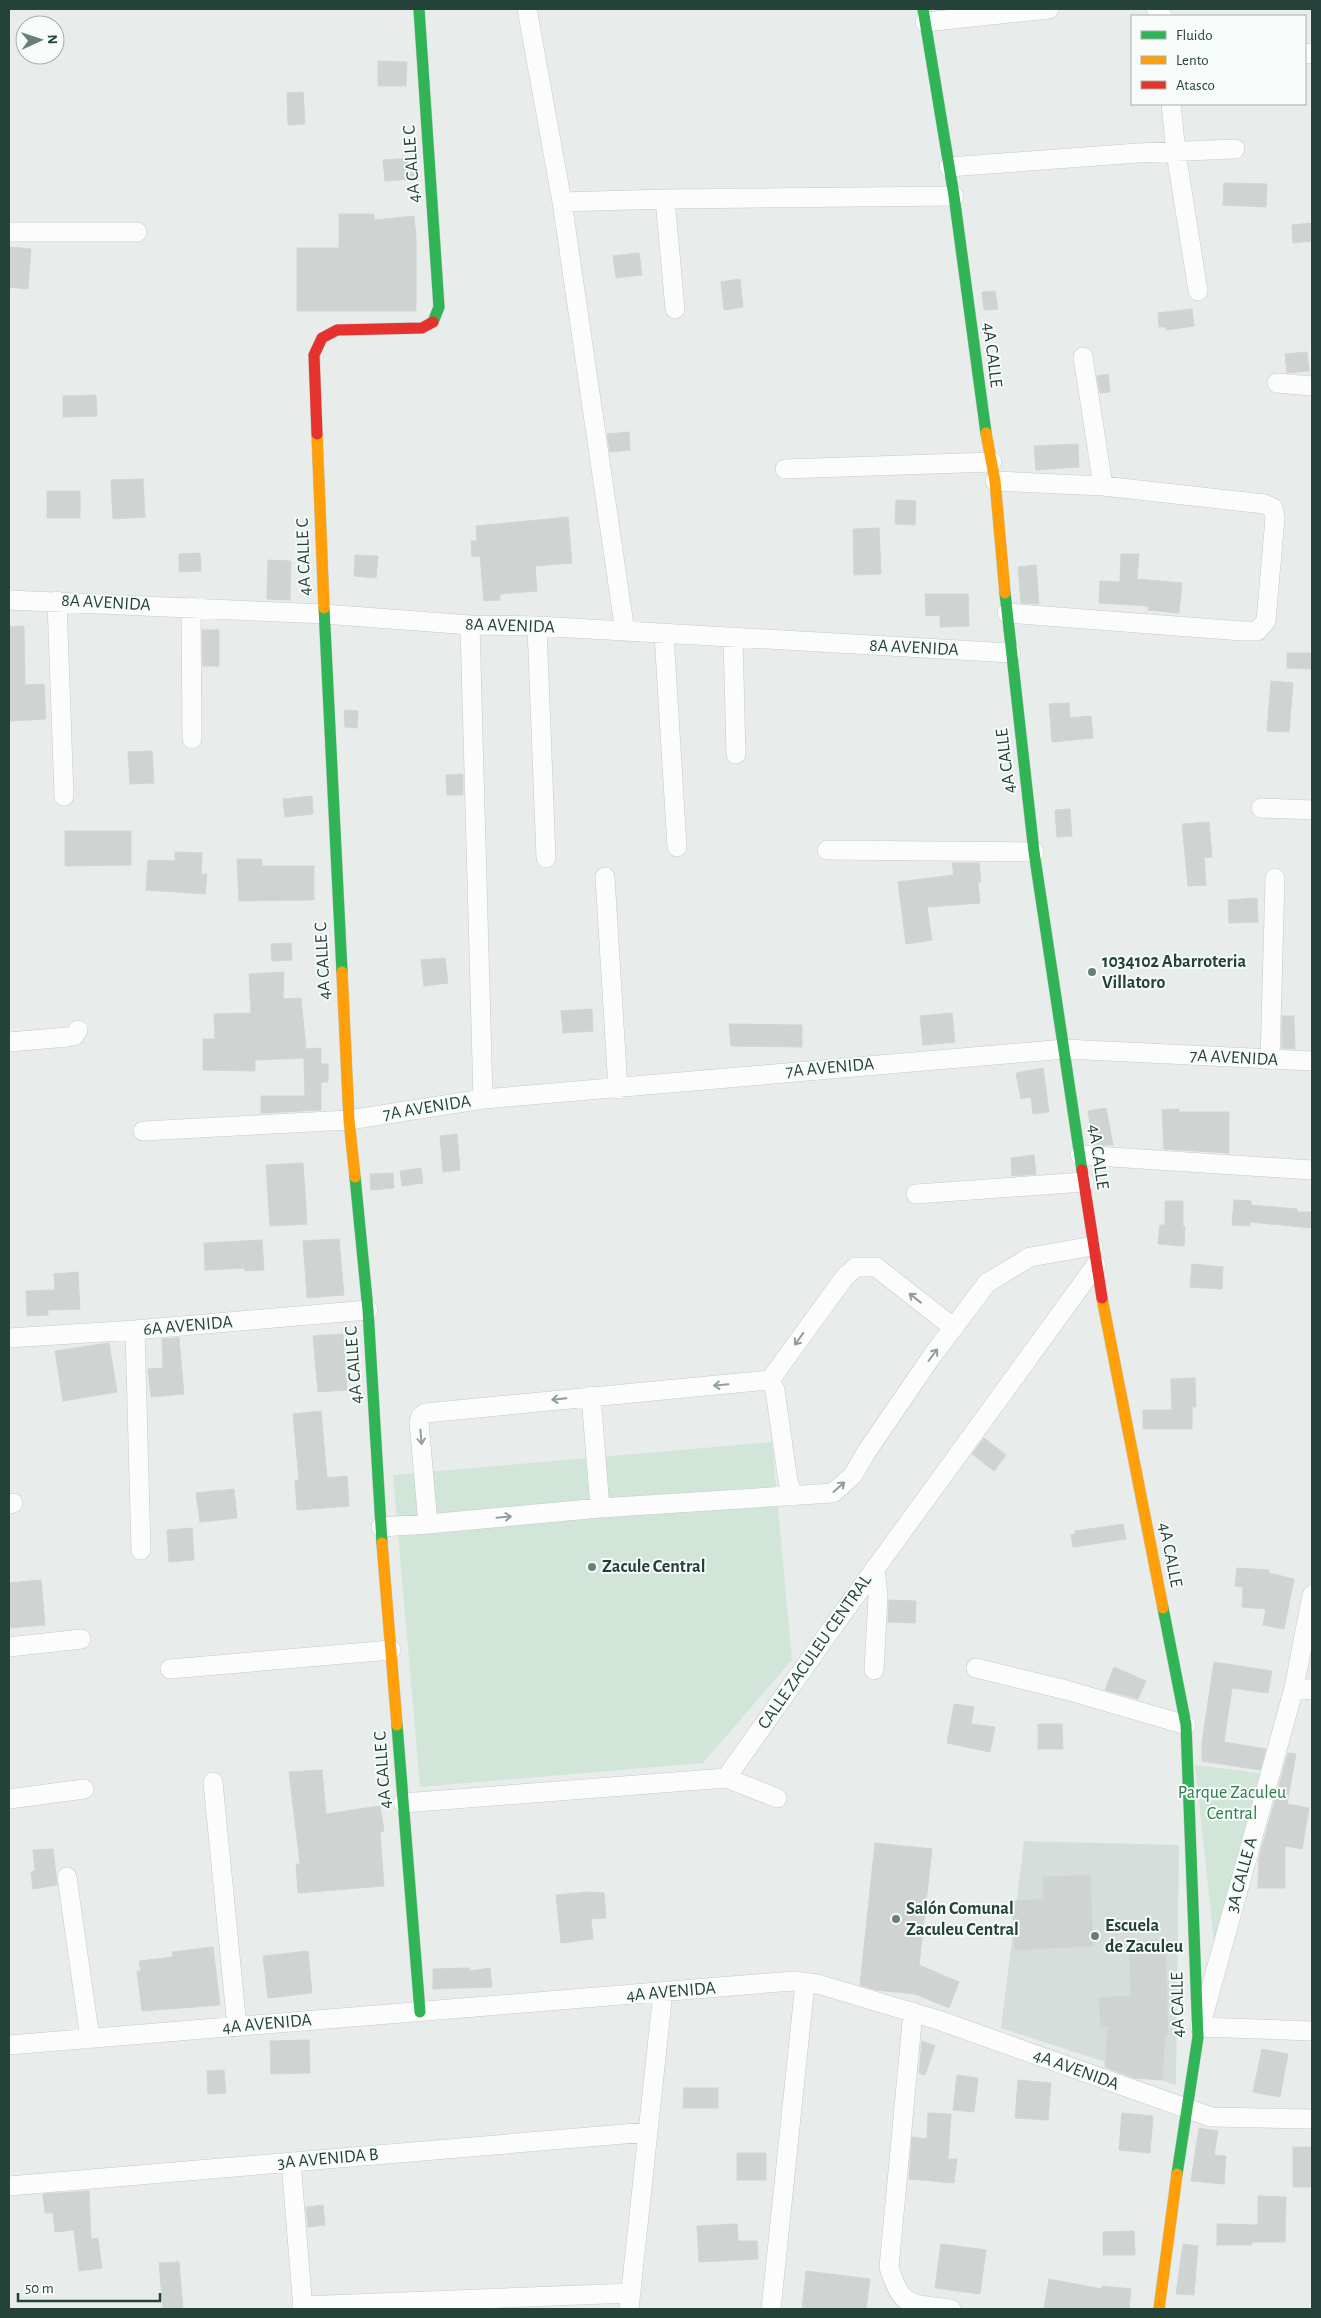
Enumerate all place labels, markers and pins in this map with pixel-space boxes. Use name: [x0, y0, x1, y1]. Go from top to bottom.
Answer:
place label: 1034102 Abarroteria Villatoro: [1102, 953, 1246, 992]
marker: 1034102 Abarroteria Villatoro: [1086, 966, 1098, 978]
place label: Zacule Central: [602, 1558, 705, 1576]
marker: Zacule Central: [586, 1561, 598, 1573]
place label: Salón Comunal Zaculeu Central: [906, 1900, 1019, 1939]
marker: Salón Comunal Zaculeu Central: [890, 1913, 902, 1925]
place label: Escuela de Zaculeu: [1105, 1917, 1184, 1956]
marker: Escuela de Zaculeu: [1089, 1930, 1101, 1942]

